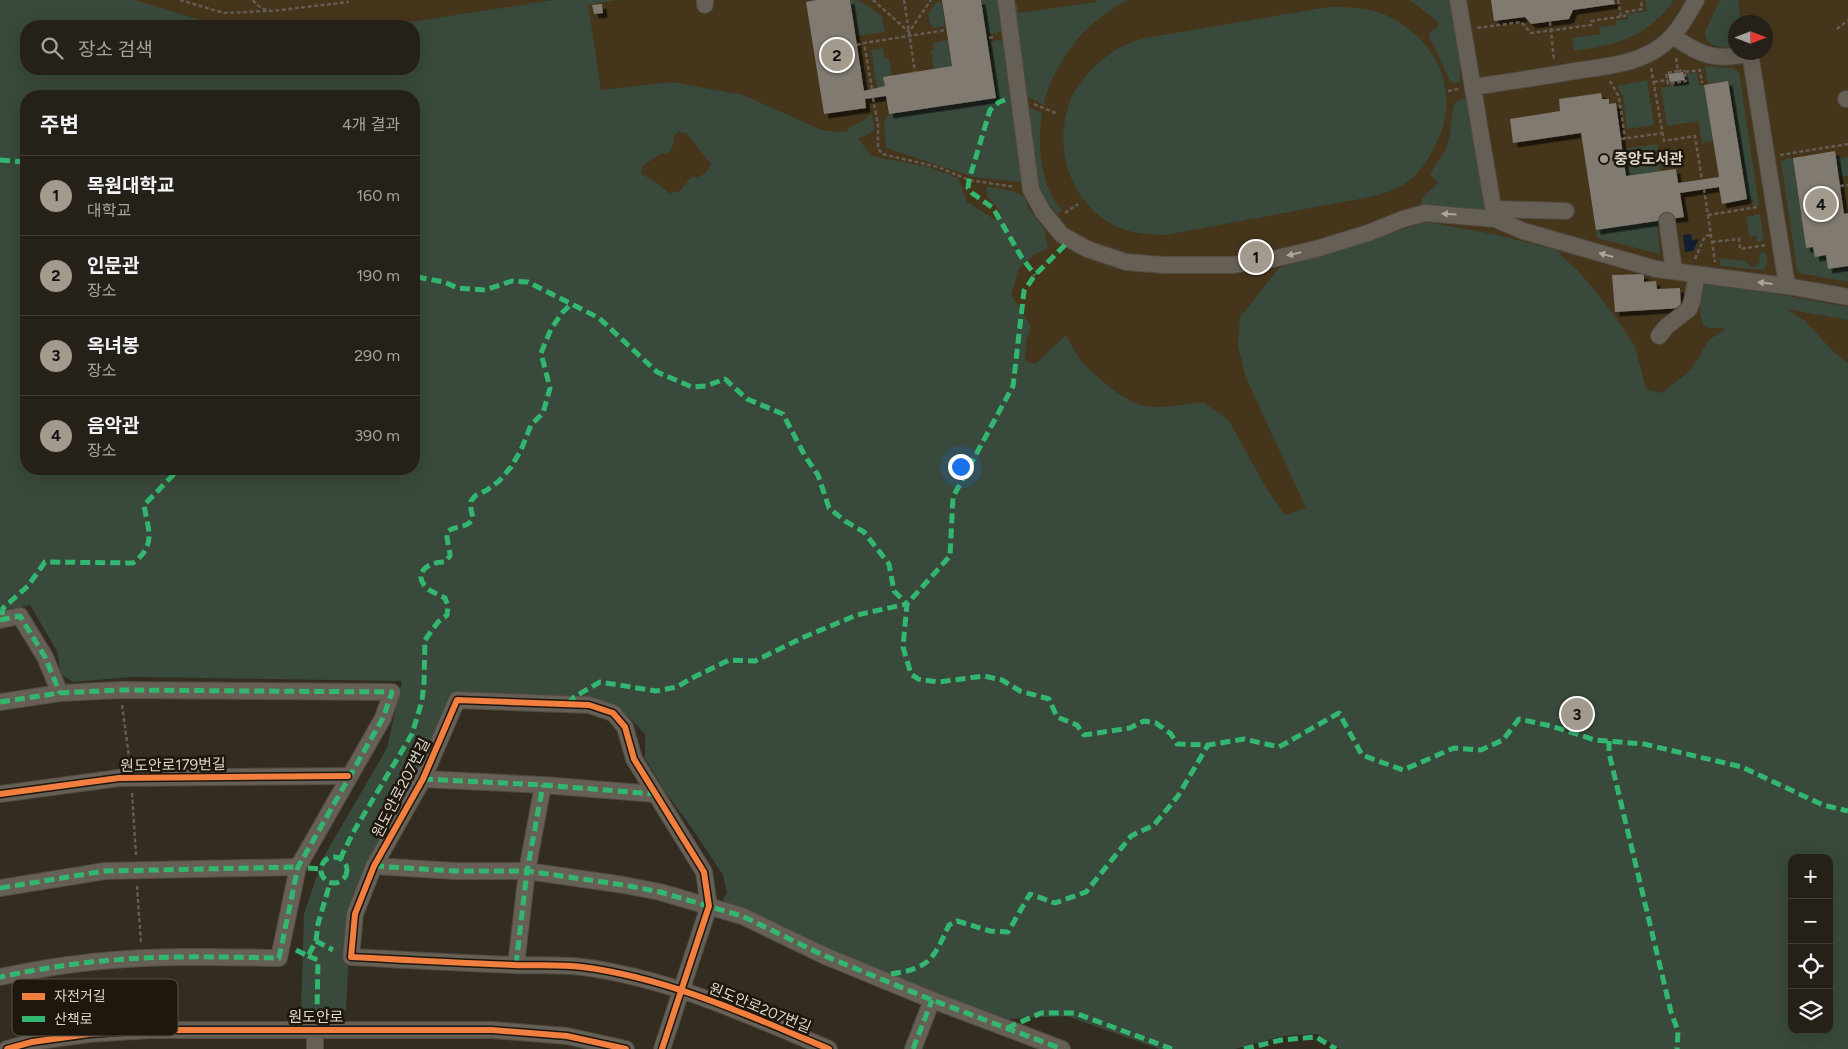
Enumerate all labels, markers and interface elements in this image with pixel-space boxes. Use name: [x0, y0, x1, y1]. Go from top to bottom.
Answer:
north arrow: [1728, 15, 1773, 60]
search box: [20, 20, 420, 75]
icon: search: [38, 34, 66, 62]
pin: 2: [821, 36, 853, 74]
text: 장소 검색: [78, 38, 153, 61]
text: 주변: [40, 112, 79, 137]
text: 4개 결과: [342, 115, 400, 134]
place label: 중앙도서관: [1614, 150, 1683, 168]
marker: 중앙도서관: [1598, 153, 1610, 165]
text: 목원대학교: [87, 174, 174, 197]
pin: 4: [1805, 185, 1837, 223]
text: 1: [53, 186, 59, 205]
text: 160 m: [357, 186, 400, 205]
text: 대학교: [87, 201, 131, 220]
one-way arrow: [1441, 210, 1457, 218]
pin: 1: [1240, 238, 1272, 276]
one-way arrow: [1286, 250, 1301, 258]
one-way arrow: [1598, 250, 1613, 258]
text: 인문관: [87, 254, 139, 277]
text: 2: [51, 266, 61, 285]
text: 190 m: [357, 266, 400, 285]
one-way arrow: [1757, 279, 1773, 287]
text: 장소: [87, 281, 116, 300]
text: 옥녀봉: [87, 334, 139, 357]
text: 3: [52, 346, 60, 365]
text: 290 m: [354, 346, 400, 365]
text: 장소: [87, 361, 116, 380]
text: 음악관: [87, 414, 139, 437]
text: 4: [51, 426, 61, 445]
text: 390 m: [354, 426, 400, 445]
text: 장소: [87, 441, 116, 460]
your location: [948, 454, 974, 480]
pin: 3: [1561, 695, 1593, 733]
street label: 원도안로207번길: [368, 735, 434, 841]
street label: 원도안로179번길: [120, 755, 226, 775]
map controls: [1788, 854, 1833, 1034]
button: +: [1788, 854, 1833, 899]
button: −: [1788, 899, 1833, 944]
button: locate: [1788, 944, 1833, 989]
legend: [12, 979, 178, 1036]
street label: 원도안로207번길: [706, 979, 814, 1037]
text: 자전거길: [54, 988, 106, 1005]
button: layers: [1788, 989, 1833, 1034]
street label: 원도안로: [288, 1008, 344, 1026]
text: 산책로: [54, 1011, 93, 1028]

